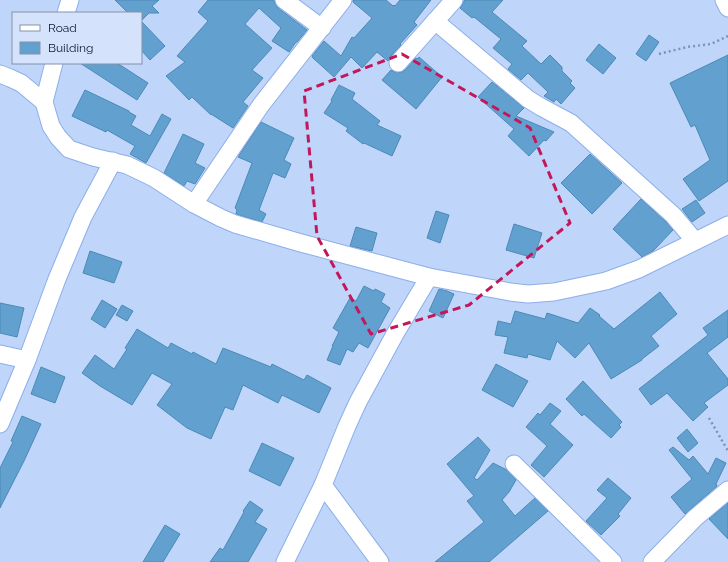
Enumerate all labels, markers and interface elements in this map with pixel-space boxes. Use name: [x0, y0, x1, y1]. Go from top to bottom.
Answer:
legend: [12, 12, 142, 64]
text: Road: [48, 21, 77, 35]
text: Building: [48, 41, 94, 55]

